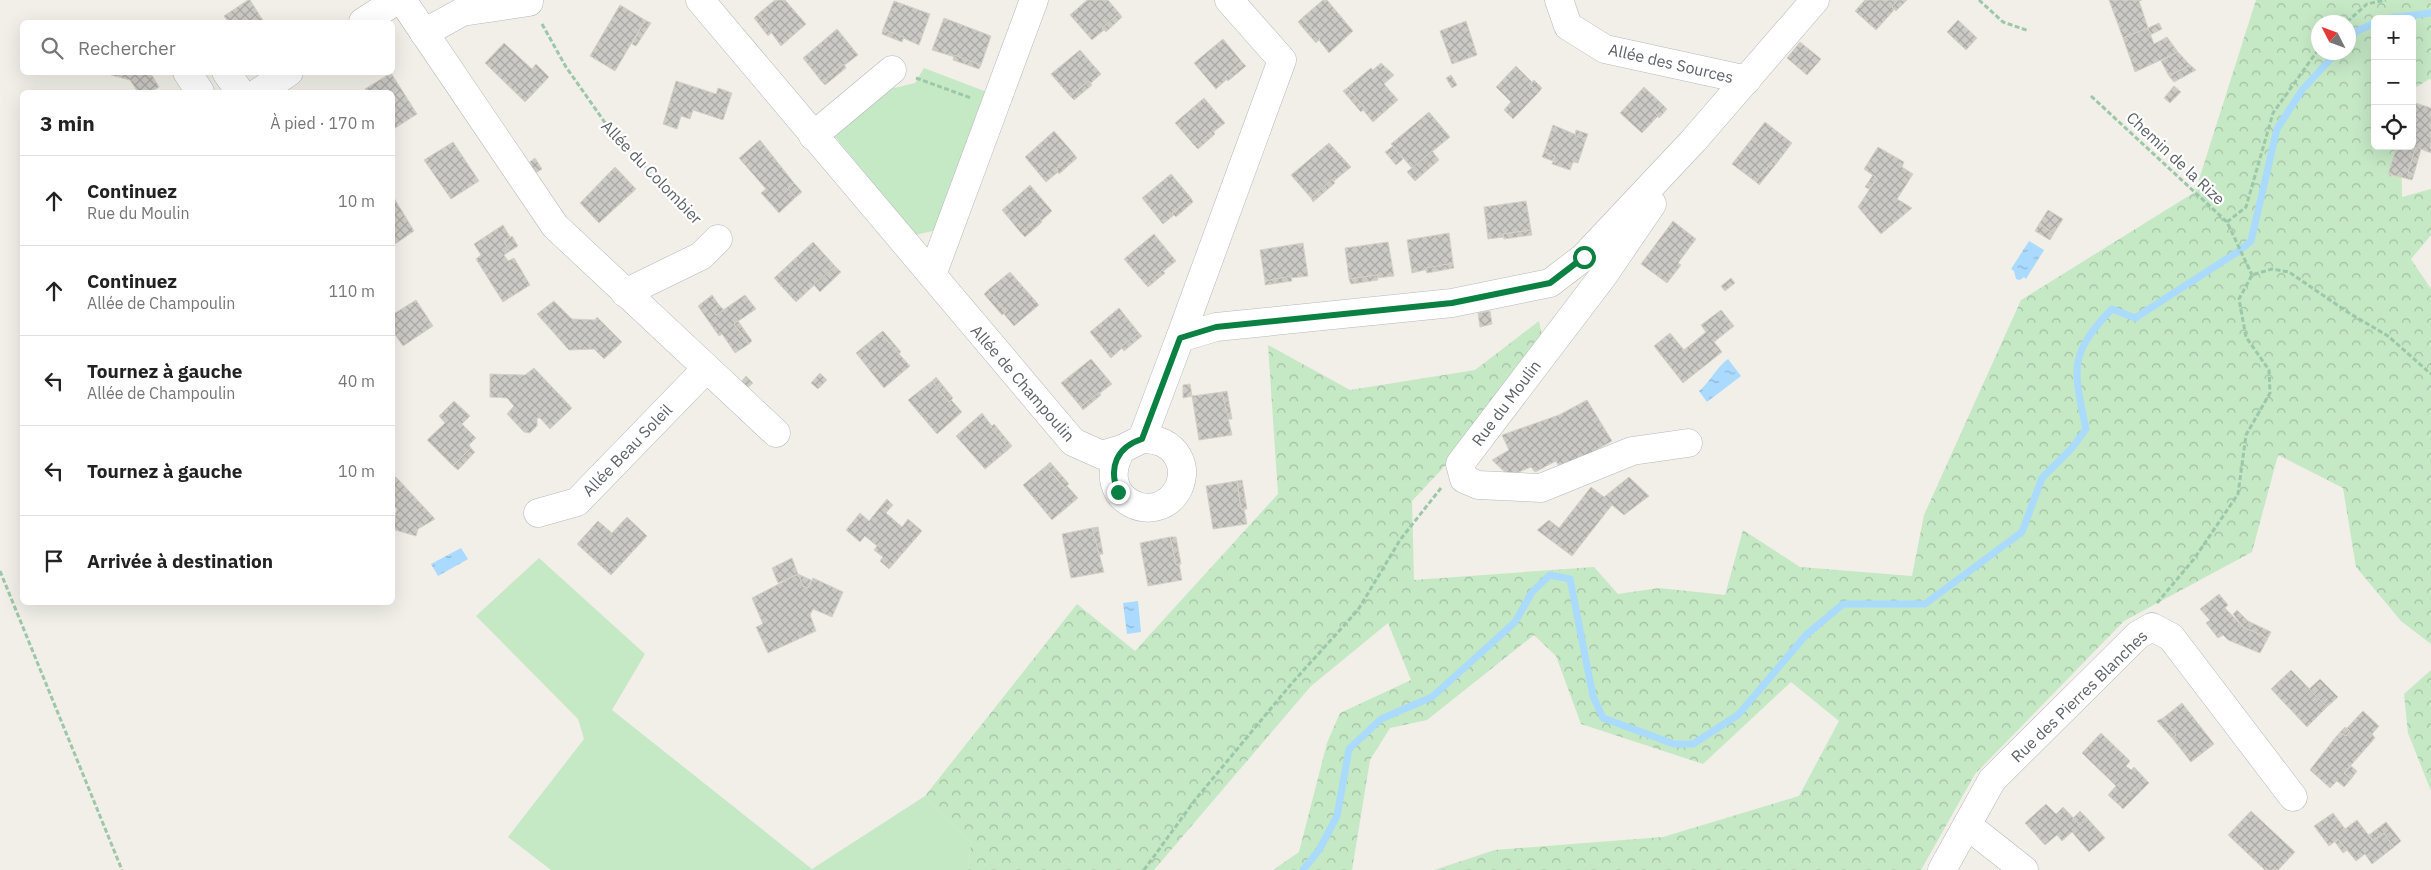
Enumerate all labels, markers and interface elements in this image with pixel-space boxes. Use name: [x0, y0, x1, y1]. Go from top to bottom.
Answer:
north arrow: [2311, 15, 2356, 60]
map controls: [2371, 15, 2416, 150]
button: +: [2371, 15, 2416, 60]
search box: [20, 20, 395, 75]
icon: search: [38, 34, 66, 62]
text: Rechercher: [78, 36, 176, 60]
street label: Allée des Sources: [1607, 39, 1735, 87]
button: −: [2371, 60, 2416, 105]
button: locate: [2371, 105, 2416, 150]
street label: Chemin de la Rize: [2123, 107, 2230, 209]
text: 3 min: [40, 109, 95, 137]
text: À pied · 170 m: [270, 113, 375, 133]
street label: Allée du Colombier: [597, 116, 707, 228]
text: Continuez: [87, 179, 177, 203]
icon: ahead: [40, 187, 68, 215]
text: 10 m: [338, 191, 375, 211]
text: Rue du Moulin: [87, 203, 190, 223]
route start: [1573, 246, 1596, 269]
text: Continuez: [87, 269, 177, 293]
icon: ahead: [40, 277, 68, 305]
text: 110 m: [328, 281, 375, 301]
text: Allée de Champoulin: [87, 293, 235, 313]
street label: Allée de Champoulin: [967, 320, 1079, 446]
street label: Rue du Moulin: [1467, 356, 1545, 450]
text: Tournez à gauche: [87, 359, 243, 383]
icon: left: [40, 367, 68, 395]
text: 40 m: [338, 371, 375, 391]
text: Allée de Champoulin: [87, 383, 235, 403]
street label: Allée Beau Soleil: [578, 400, 676, 500]
icon: left: [40, 457, 68, 485]
text: Tournez à gauche: [87, 459, 243, 483]
text: 10 m: [338, 461, 375, 481]
route end: [1107, 481, 1130, 504]
icon: arrive: [40, 547, 68, 575]
text: Arrivée à destination: [87, 549, 273, 573]
street label: Rue des Pierres Blanches: [2007, 626, 2151, 766]

